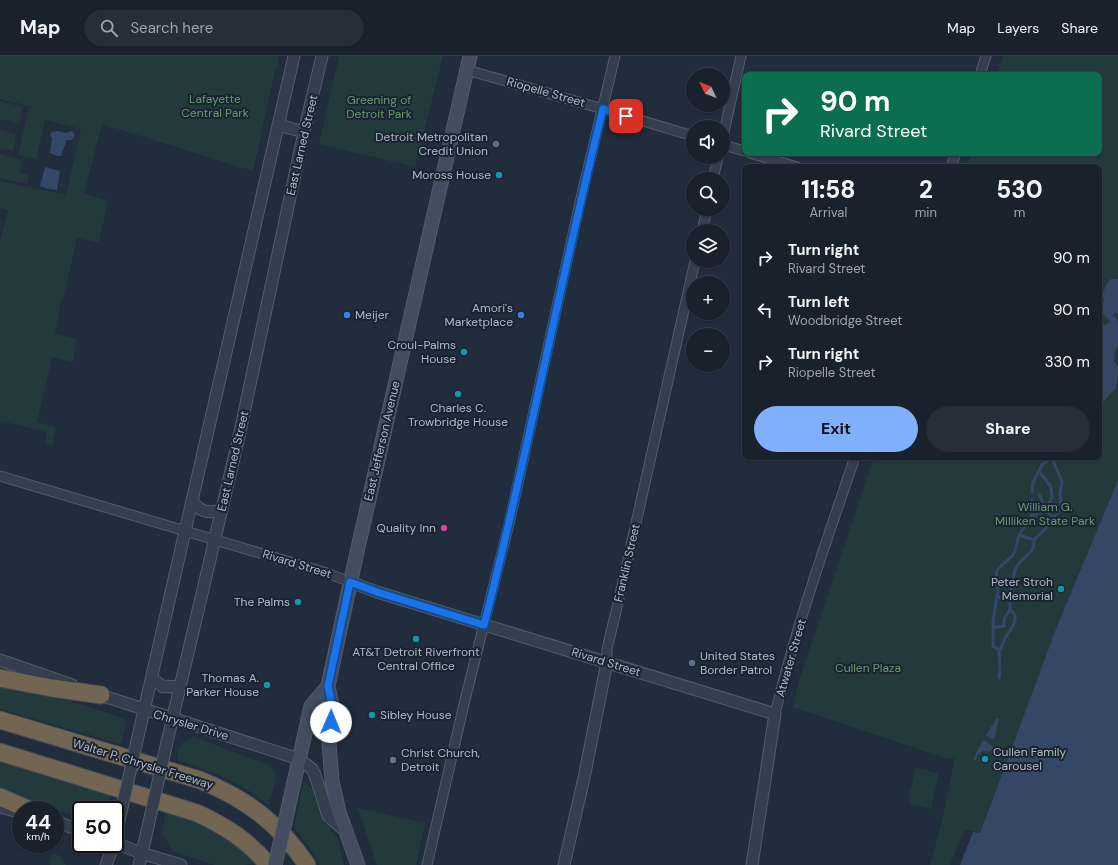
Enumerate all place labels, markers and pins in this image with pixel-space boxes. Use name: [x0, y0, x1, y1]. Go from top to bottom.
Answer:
pin: [609, 99, 643, 133]
place label: Detroit Metropolitan Credit Union: [375, 129, 488, 159]
marker: Detroit Metropolitan Credit Union: [491, 139, 501, 149]
place label: Moross House: [412, 167, 491, 183]
marker: Moross House: [494, 170, 504, 180]
place label: Amori's Marketplace: [445, 300, 513, 330]
place label: Meijer: [355, 307, 390, 323]
marker: Meijer: [342, 310, 352, 320]
marker: Amori's Marketplace: [516, 310, 526, 320]
place label: Croul-Palms House: [387, 337, 456, 367]
marker: Croul-Palms House: [459, 347, 469, 357]
marker: Charles C. Trowbridge House: [453, 389, 463, 399]
place label: Charles C. Trowbridge House: [408, 400, 508, 430]
place label: Quality Inn: [377, 520, 436, 536]
marker: Quality Inn: [439, 523, 449, 533]
place label: Peter Stroh Memorial: [991, 574, 1053, 604]
marker: Peter Stroh Memorial: [1056, 584, 1066, 594]
place label: The Palms: [234, 594, 290, 610]
marker: The Palms: [293, 597, 303, 607]
marker: AT&T Detroit Riverfront Central Office: [411, 634, 421, 644]
place label: AT&T Detroit Riverfront Central Office: [352, 644, 480, 674]
place label: United States Border Patrol: [700, 648, 775, 678]
marker: United States Border Patrol: [687, 658, 697, 668]
place label: Thomas A. Parker House: [186, 670, 259, 700]
marker: Thomas A. Parker House: [262, 680, 272, 690]
place label: Sibley House: [380, 707, 452, 723]
marker: Sibley House: [367, 710, 377, 720]
place label: Cullen Family Carousel: [993, 744, 1067, 774]
place label: Christ Church, Detroit: [401, 745, 480, 775]
marker: Cullen Family Carousel: [980, 754, 990, 764]
marker: Christ Church, Detroit: [388, 755, 398, 765]

